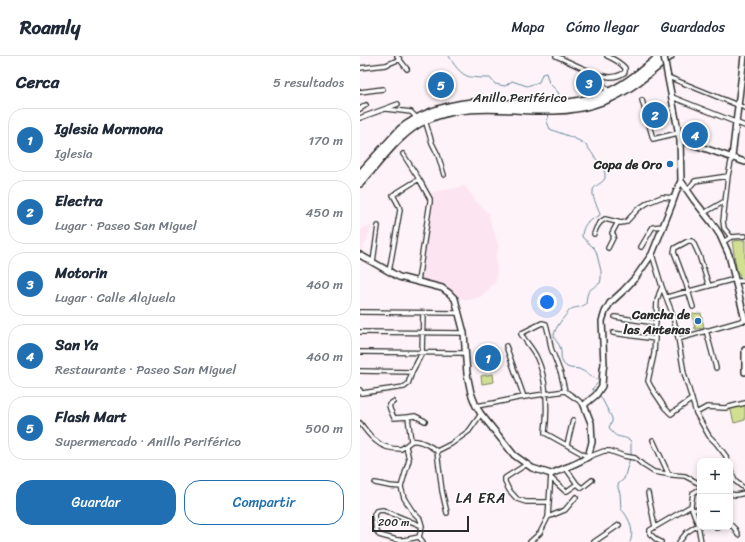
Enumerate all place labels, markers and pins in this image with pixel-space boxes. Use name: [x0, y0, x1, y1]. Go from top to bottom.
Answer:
pin: 3: [576, 68, 602, 98]
pin: 5: [428, 70, 454, 100]
pin: 2: [642, 100, 668, 130]
pin: 4: [682, 120, 708, 150]
place label: Copa de Oro: [593, 153, 662, 176]
marker: Copa de Oro: [665, 159, 675, 169]
place label: Cancha de las Antenas: [623, 303, 691, 341]
marker: Cancha de las Antenas: [693, 316, 703, 326]
pin: 1: [475, 343, 501, 373]

